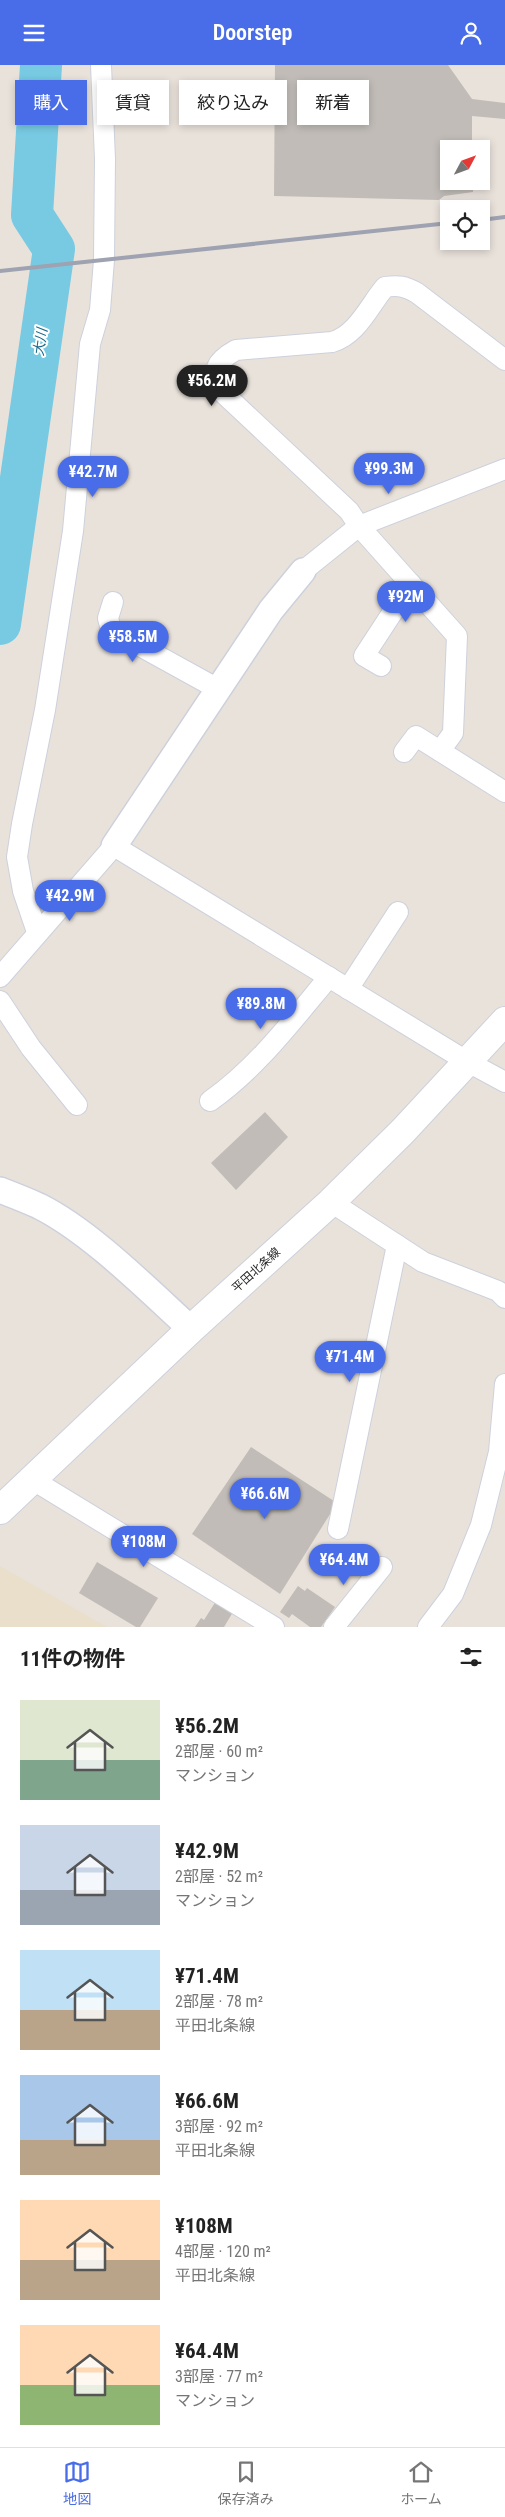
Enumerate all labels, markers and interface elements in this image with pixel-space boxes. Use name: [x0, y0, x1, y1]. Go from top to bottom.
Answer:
icon: menu: [20, 19, 48, 47]
icon: person: [457, 19, 485, 47]
text: Doorstep: [213, 20, 292, 45]
chip: 購入: [15, 80, 87, 125]
chip: 賃貸: [97, 80, 169, 125]
chip: 絞り込み: [179, 80, 287, 125]
chip: 新着: [297, 80, 369, 125]
north arrow: [440, 140, 490, 190]
map controls: [440, 140, 490, 250]
button: locate: [440, 200, 490, 250]
water label: 大川: [30, 325, 50, 357]
pin: ¥56.2M: [171, 365, 253, 407]
text: ¥56.2M: [188, 371, 236, 390]
pin: ¥99.3M: [348, 453, 430, 495]
pin: ¥42.7M: [52, 455, 134, 498]
text: ¥99.3M: [365, 459, 413, 478]
text: ¥42.7M: [69, 462, 117, 481]
pin: ¥92M: [376, 581, 436, 623]
text: ¥92M: [388, 587, 424, 606]
pin: ¥58.5M: [92, 621, 174, 663]
text: ¥58.5M: [109, 627, 157, 646]
pin: ¥42.9M: [29, 879, 111, 922]
text: ¥42.9M: [46, 886, 94, 905]
pin: ¥89.8M: [220, 987, 302, 1030]
text: ¥89.8M: [237, 994, 285, 1013]
street label: 平田北条線: [229, 1245, 283, 1295]
pin: ¥71.4M: [309, 1341, 391, 1383]
text: ¥71.4M: [326, 1347, 374, 1366]
pin: ¥66.6M: [224, 1477, 306, 1520]
text: ¥66.6M: [241, 1484, 289, 1503]
pin: ¥108M: [109, 1525, 179, 1568]
text: ¥108M: [122, 1532, 166, 1551]
pin: ¥64.4M: [303, 1543, 385, 1586]
text: ¥64.4M: [320, 1550, 368, 1569]
icon: filters: [457, 1643, 485, 1671]
text: 11件の物件: [20, 1647, 125, 1671]
text: ¥56.2M: [175, 1714, 239, 1738]
icon: home: [60, 1720, 120, 1780]
text: 2部屋 · 60 m²: [175, 1742, 263, 1761]
text: マンション: [175, 1766, 255, 1785]
text: ¥42.9M: [175, 1839, 239, 1863]
icon: home: [60, 1845, 120, 1905]
text: 2部屋 · 52 m²: [175, 1867, 263, 1886]
text: マンション: [175, 1891, 255, 1910]
text: ¥71.4M: [175, 1964, 239, 1988]
icon: home: [60, 1970, 120, 2030]
text: 2部屋 · 78 m²: [175, 1992, 263, 2011]
text: 平田北条線: [175, 2016, 255, 2035]
text: ¥66.6M: [175, 2089, 239, 2113]
icon: home: [60, 2095, 120, 2155]
text: 3部屋 · 92 m²: [175, 2117, 263, 2136]
text: 平田北条線: [175, 2141, 255, 2160]
text: ¥108M: [175, 2214, 233, 2238]
icon: home: [60, 2220, 120, 2280]
text: 4部屋 · 120 m²: [175, 2242, 271, 2261]
text: 平田北条線: [175, 2266, 255, 2285]
text: ¥64.4M: [175, 2339, 239, 2363]
icon: home: [60, 2345, 120, 2405]
text: 3部屋 · 77 m²: [175, 2367, 263, 2386]
text: マンション: [175, 2391, 255, 2410]
tab: 地図: [63, 2458, 91, 2508]
tab: 保存済み: [218, 2458, 274, 2508]
tab: ホーム: [400, 2458, 442, 2508]

